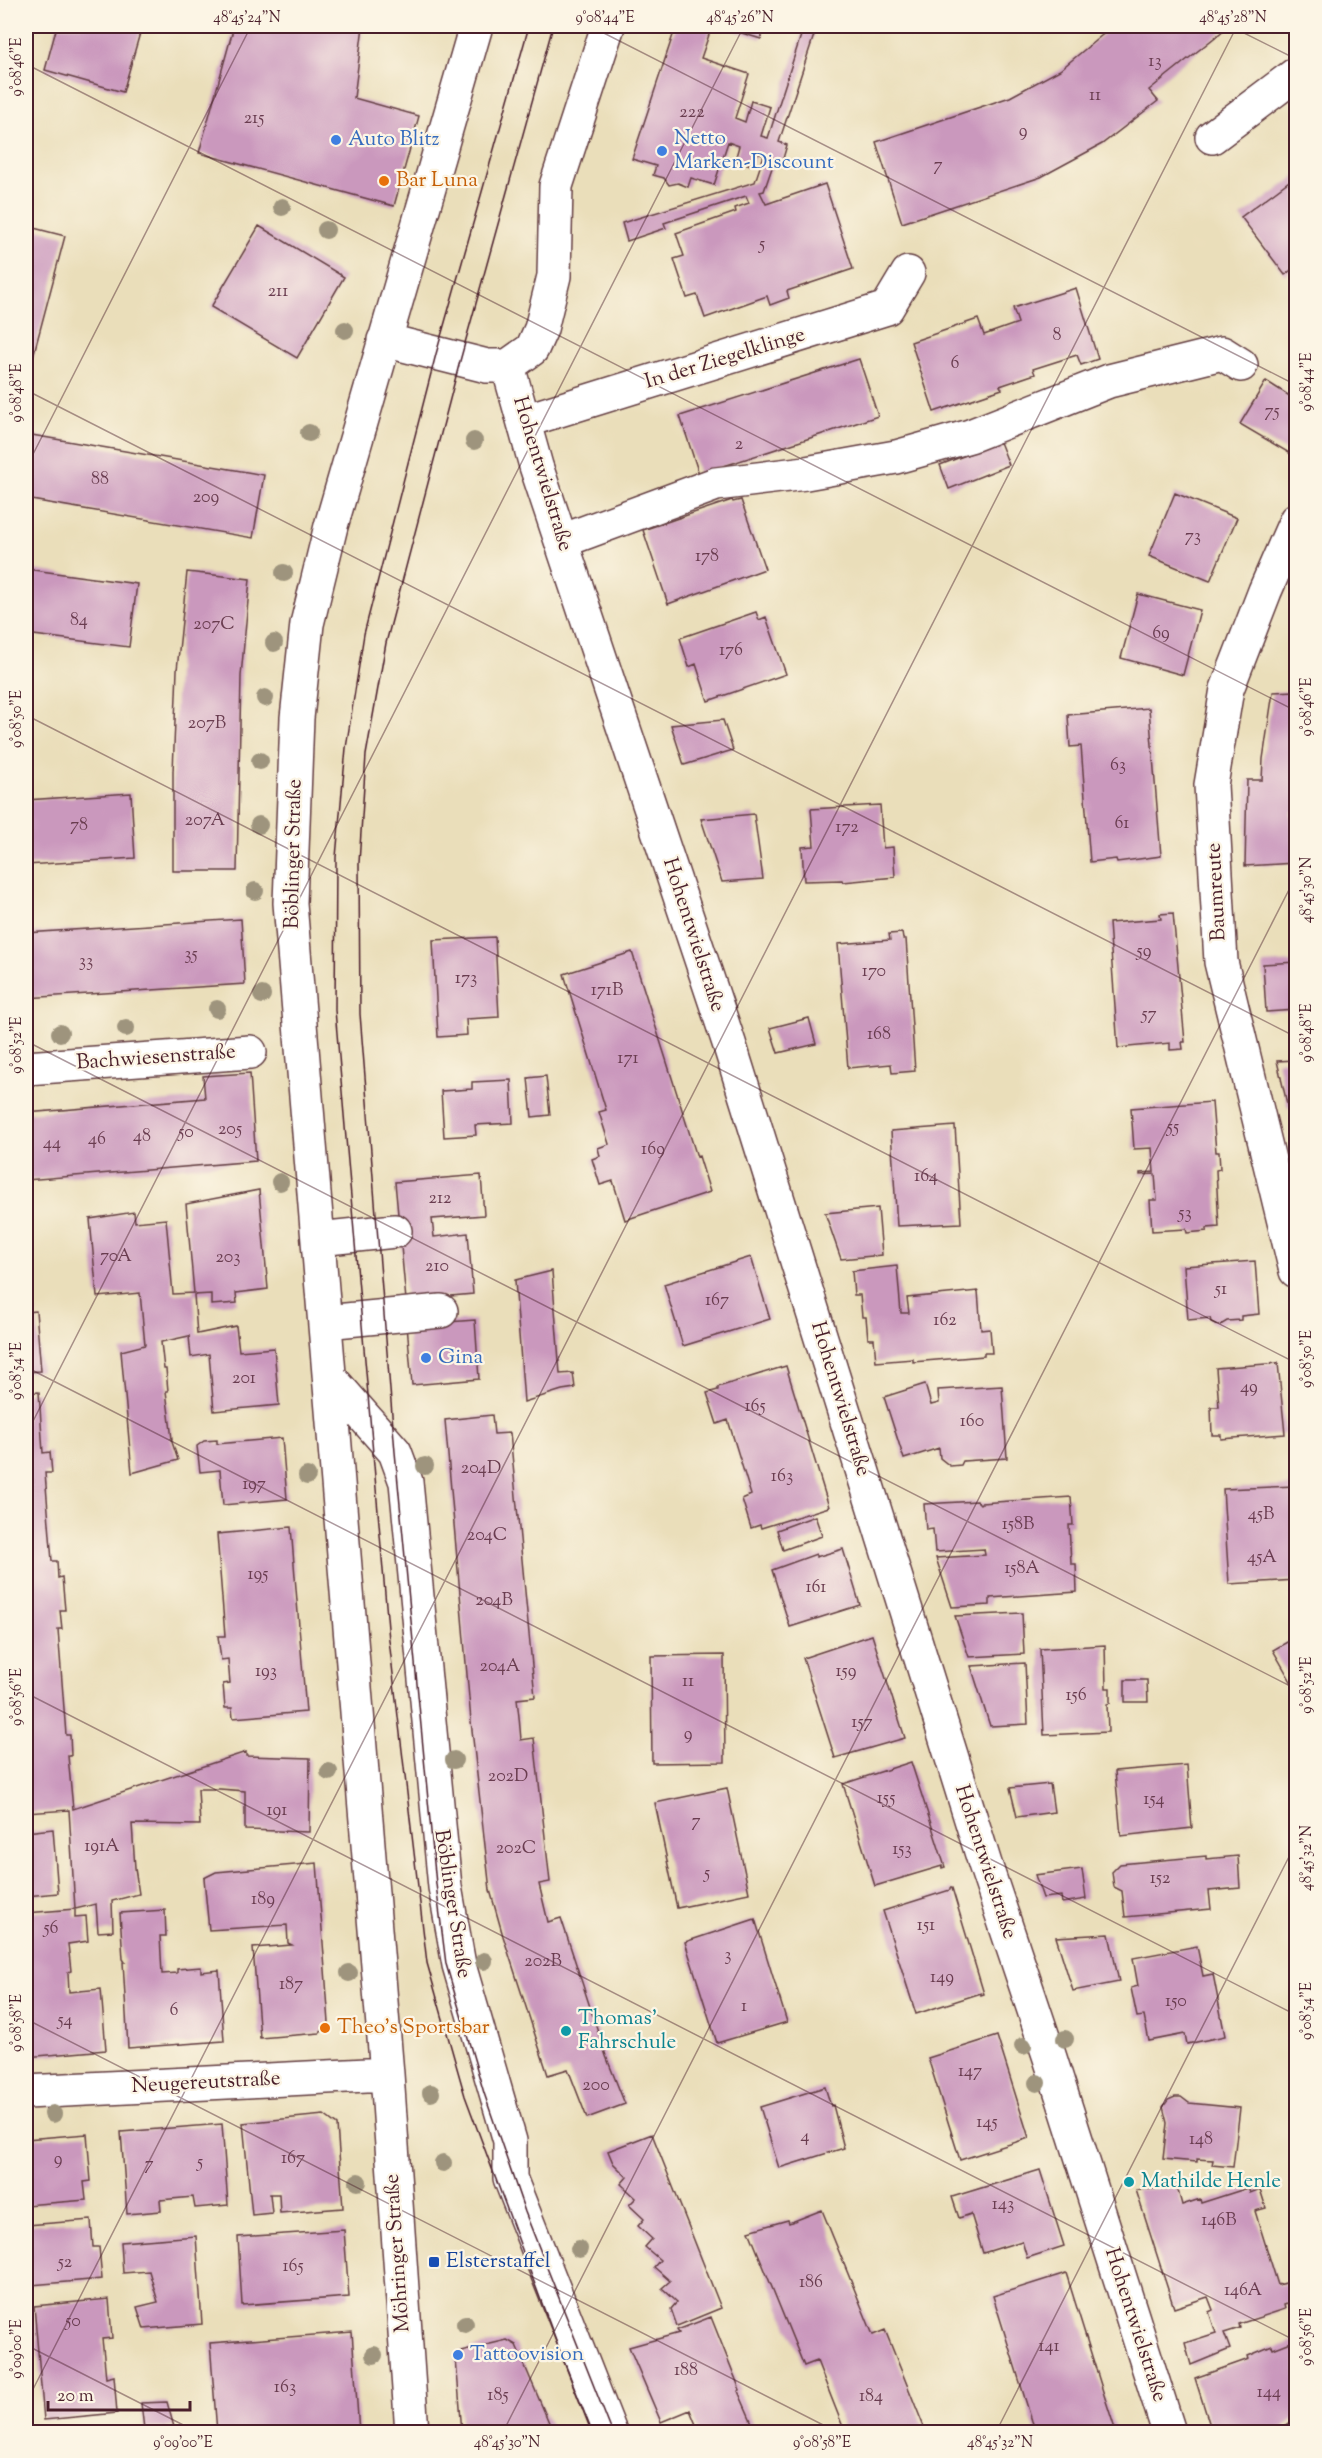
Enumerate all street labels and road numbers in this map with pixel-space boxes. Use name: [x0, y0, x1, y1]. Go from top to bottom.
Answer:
street label: In der Ziegelklinge: [641, 320, 809, 398]
street label: Hohentwielstraße: [504, 393, 580, 555]
street label: Böblinger Straße: [278, 779, 310, 929]
street label: Baumreute: [1199, 842, 1235, 942]
street label: Hohentwielstraße: [654, 854, 732, 1016]
street label: Bachwiesenstraße: [75, 1037, 237, 1079]
street label: Hohentwielstraße: [802, 1318, 878, 1480]
street label: Hohentwielstraße: [946, 1781, 1024, 1943]
street label: Böblinger Straße: [425, 1827, 479, 1981]
street label: Neugereutstraße: [131, 2064, 281, 2102]
street label: Möhringer Straße: [377, 2173, 419, 2333]
street label: Hohentwielstraße: [1096, 2244, 1174, 2406]

